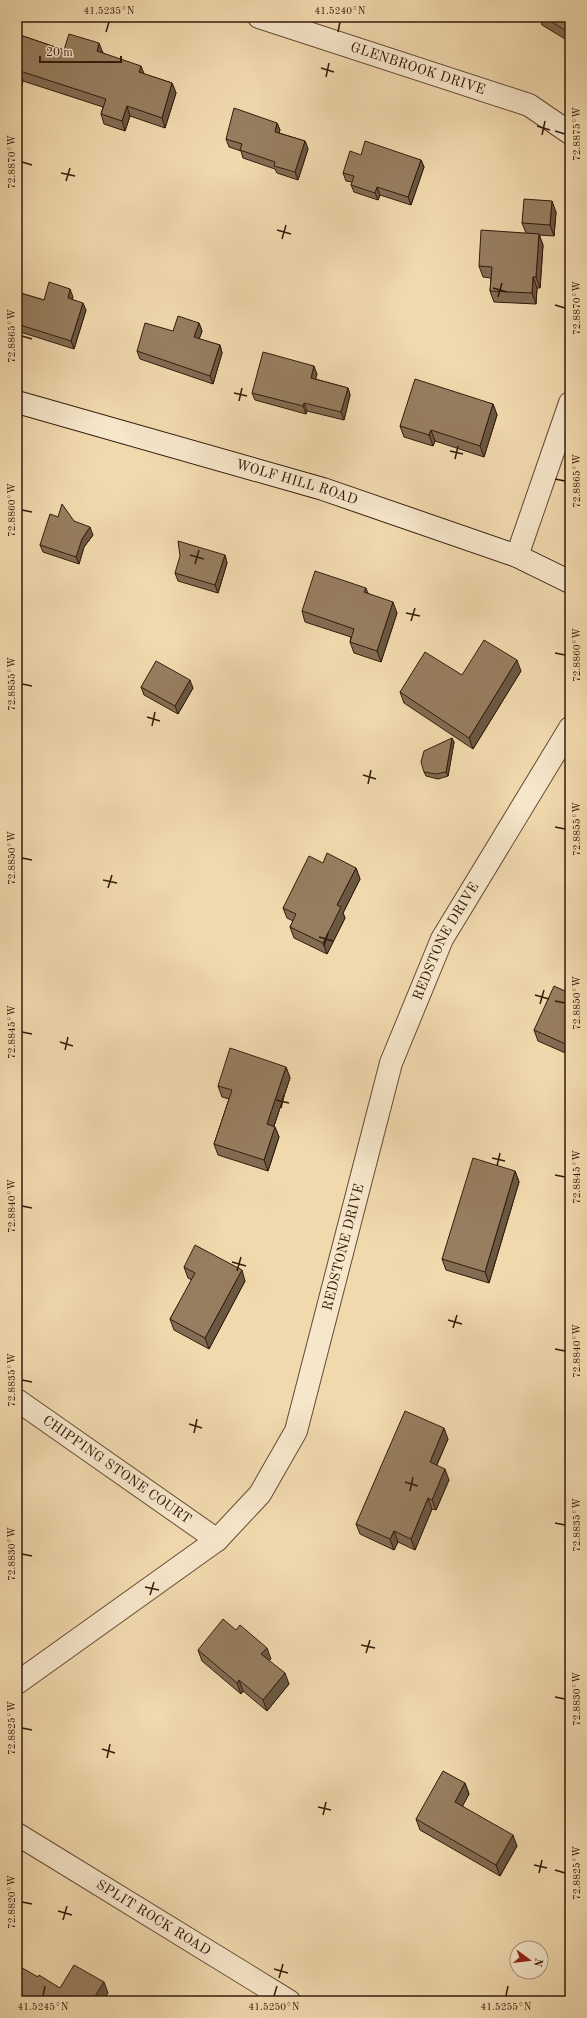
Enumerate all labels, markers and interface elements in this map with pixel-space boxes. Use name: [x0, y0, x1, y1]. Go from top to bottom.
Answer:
text: 41.5235°N: [83, 6, 135, 16]
text: 41.5240°N: [314, 6, 366, 16]
scale bar: [40, 38, 121, 64]
street label: GLENBROOK DRIVE: [349, 40, 487, 97]
text: 20 m: [46, 47, 73, 59]
text: 72.8875°W: [572, 107, 582, 161]
text: 72.8870°W: [7, 135, 17, 189]
text: 72.8870°W: [572, 281, 582, 335]
text: 72.8865°W: [7, 309, 17, 363]
text: 72.8865°W: [572, 454, 582, 508]
street label: WOLF HILL ROAD: [234, 458, 360, 507]
text: 72.8860°W: [7, 483, 17, 537]
text: 72.8860°W: [572, 628, 582, 682]
text: 72.8855°W: [7, 657, 17, 711]
text: 72.8855°W: [572, 802, 582, 856]
text: 72.8850°W: [7, 831, 17, 885]
street label: REDSTONE DRIVE: [411, 880, 482, 1002]
text: 72.8850°W: [572, 976, 582, 1030]
text: 72.8845°W: [7, 1005, 17, 1059]
text: 72.8845°W: [572, 1150, 582, 1204]
text: 72.8840°W: [7, 1179, 17, 1233]
street label: REDSTONE DRIVE: [320, 1182, 366, 1312]
text: 72.8840°W: [572, 1324, 582, 1378]
text: 72.8835°W: [7, 1353, 17, 1407]
street label: CHIPPING STONE COURT: [40, 1413, 194, 1527]
text: 72.8835°W: [572, 1498, 582, 1552]
text: 72.8830°W: [7, 1527, 17, 1581]
text: 72.8830°W: [572, 1672, 582, 1726]
text: 72.8825°W: [7, 1701, 17, 1755]
text: 72.8825°W: [572, 1846, 582, 1900]
text: 72.8820°W: [7, 1875, 17, 1929]
street label: SPLIT ROCK ROAD: [94, 1877, 213, 1958]
north arrow: [509, 1940, 549, 1980]
text: N: [531, 1957, 544, 1968]
text: 41.5245°N: [17, 2002, 69, 2012]
text: 41.5250°N: [248, 2002, 300, 2012]
text: 41.5255°N: [480, 2002, 532, 2012]

